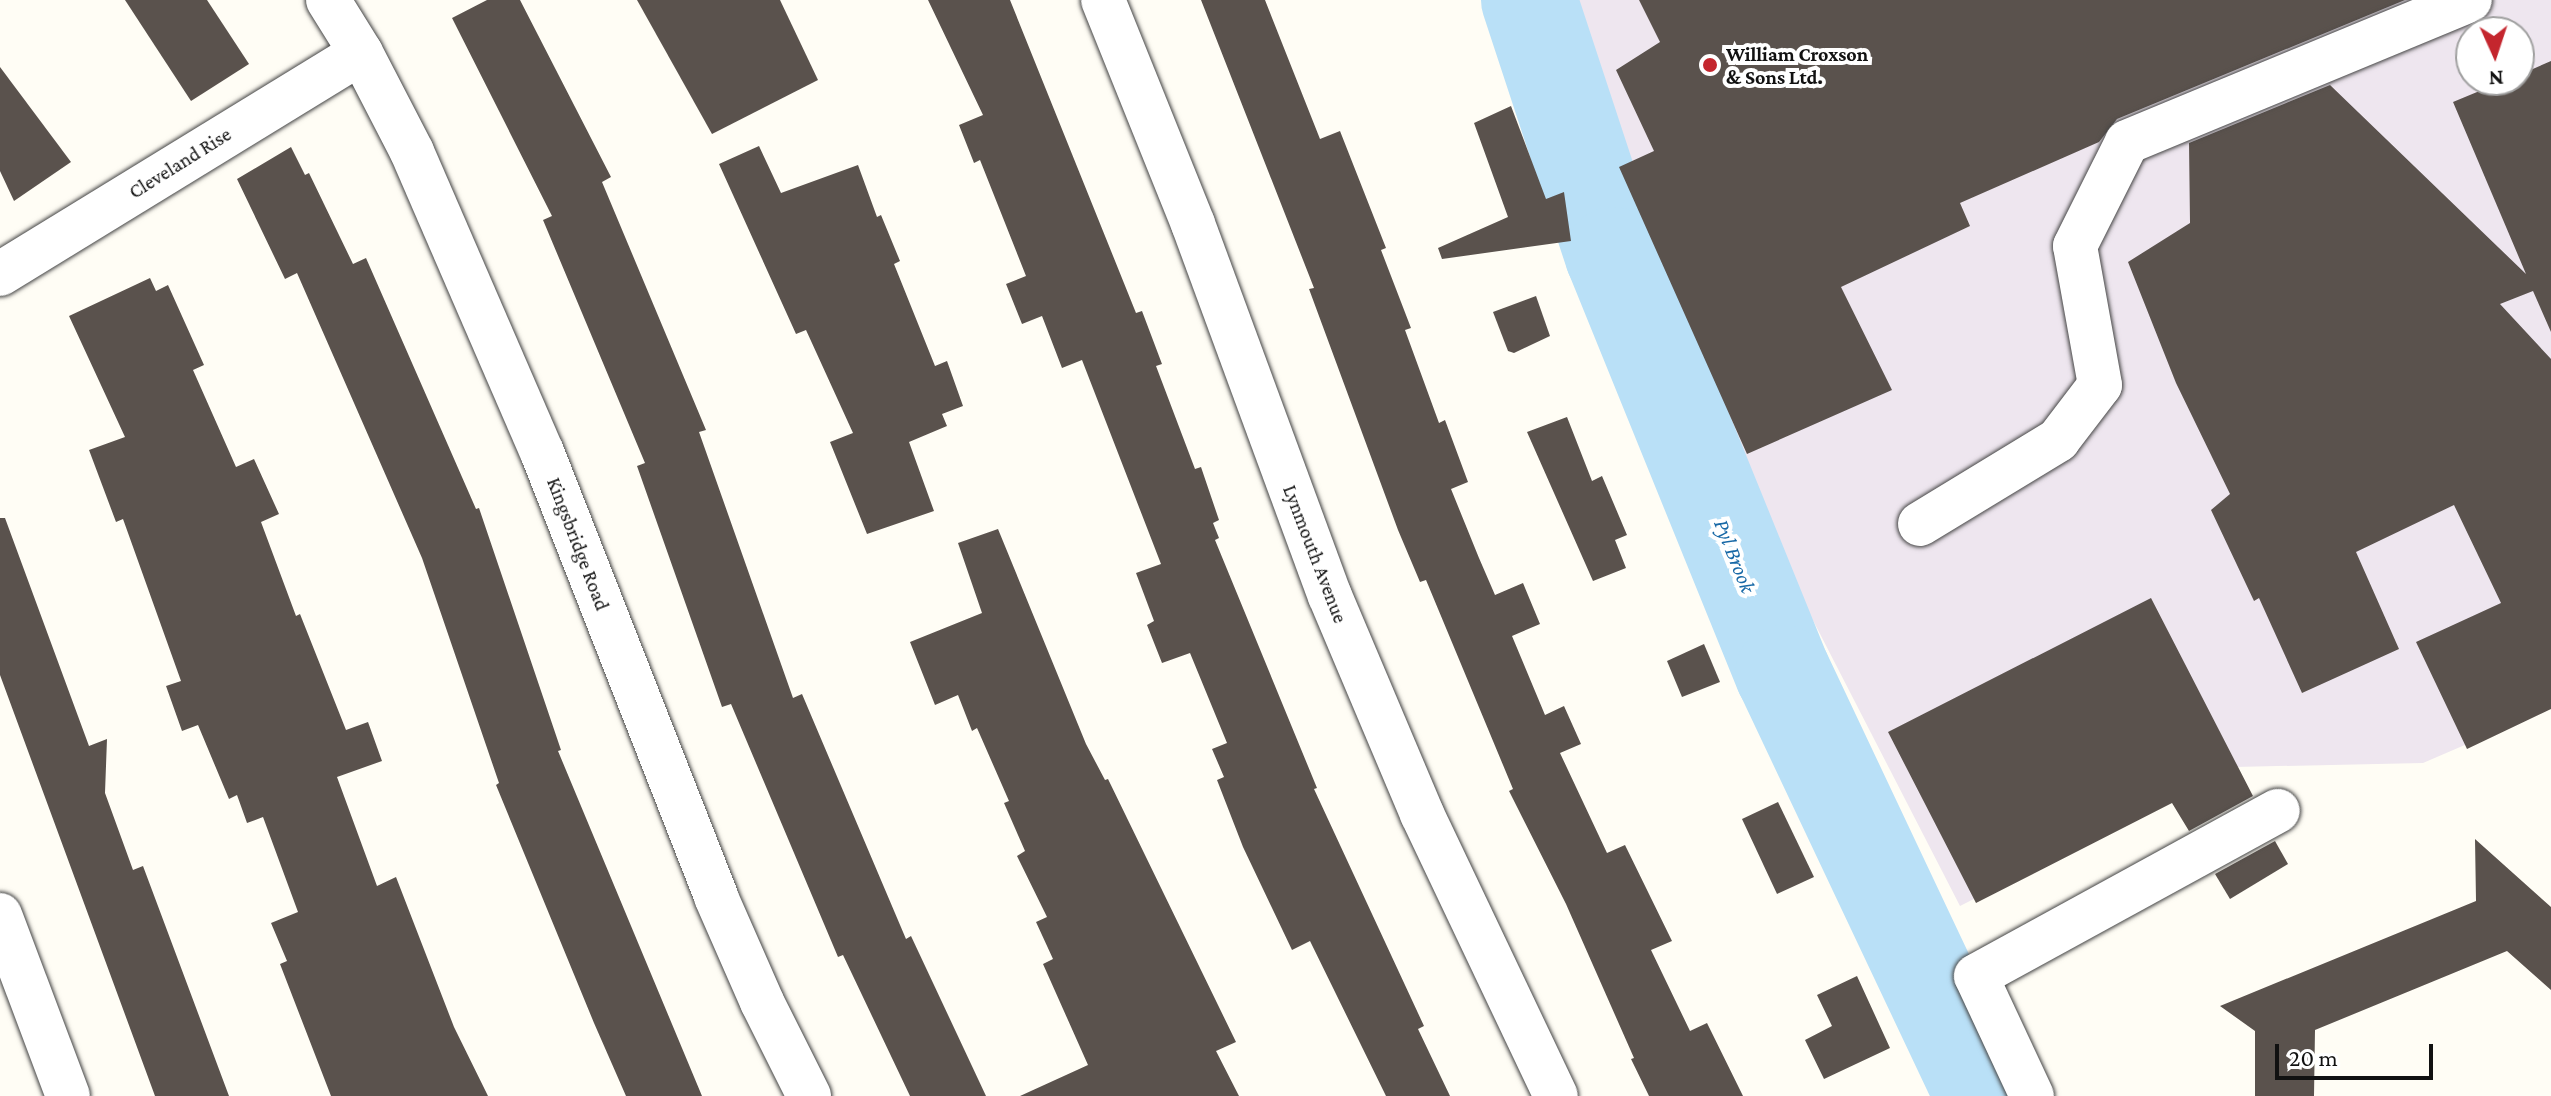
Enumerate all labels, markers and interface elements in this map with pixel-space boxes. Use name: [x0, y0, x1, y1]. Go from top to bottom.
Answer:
north arrow: [2455, 16, 2535, 96]
place label: William Croxson & Sons Ltd.: [1726, 42, 1868, 89]
marker: William Croxson & Sons Ltd.: [1701, 56, 1719, 74]
text: N: [2488, 66, 2504, 91]
street label: Cleveland Rise: [124, 122, 236, 204]
street label: Kingsbridge Road: [542, 474, 614, 614]
street label: Lynmouth Avenue: [1278, 481, 1352, 627]
water label: Pyl Brook: [1708, 515, 1762, 597]
scale bar: [2279, 1028, 2437, 1078]
text: 20 m: [2289, 1044, 2338, 1071]

